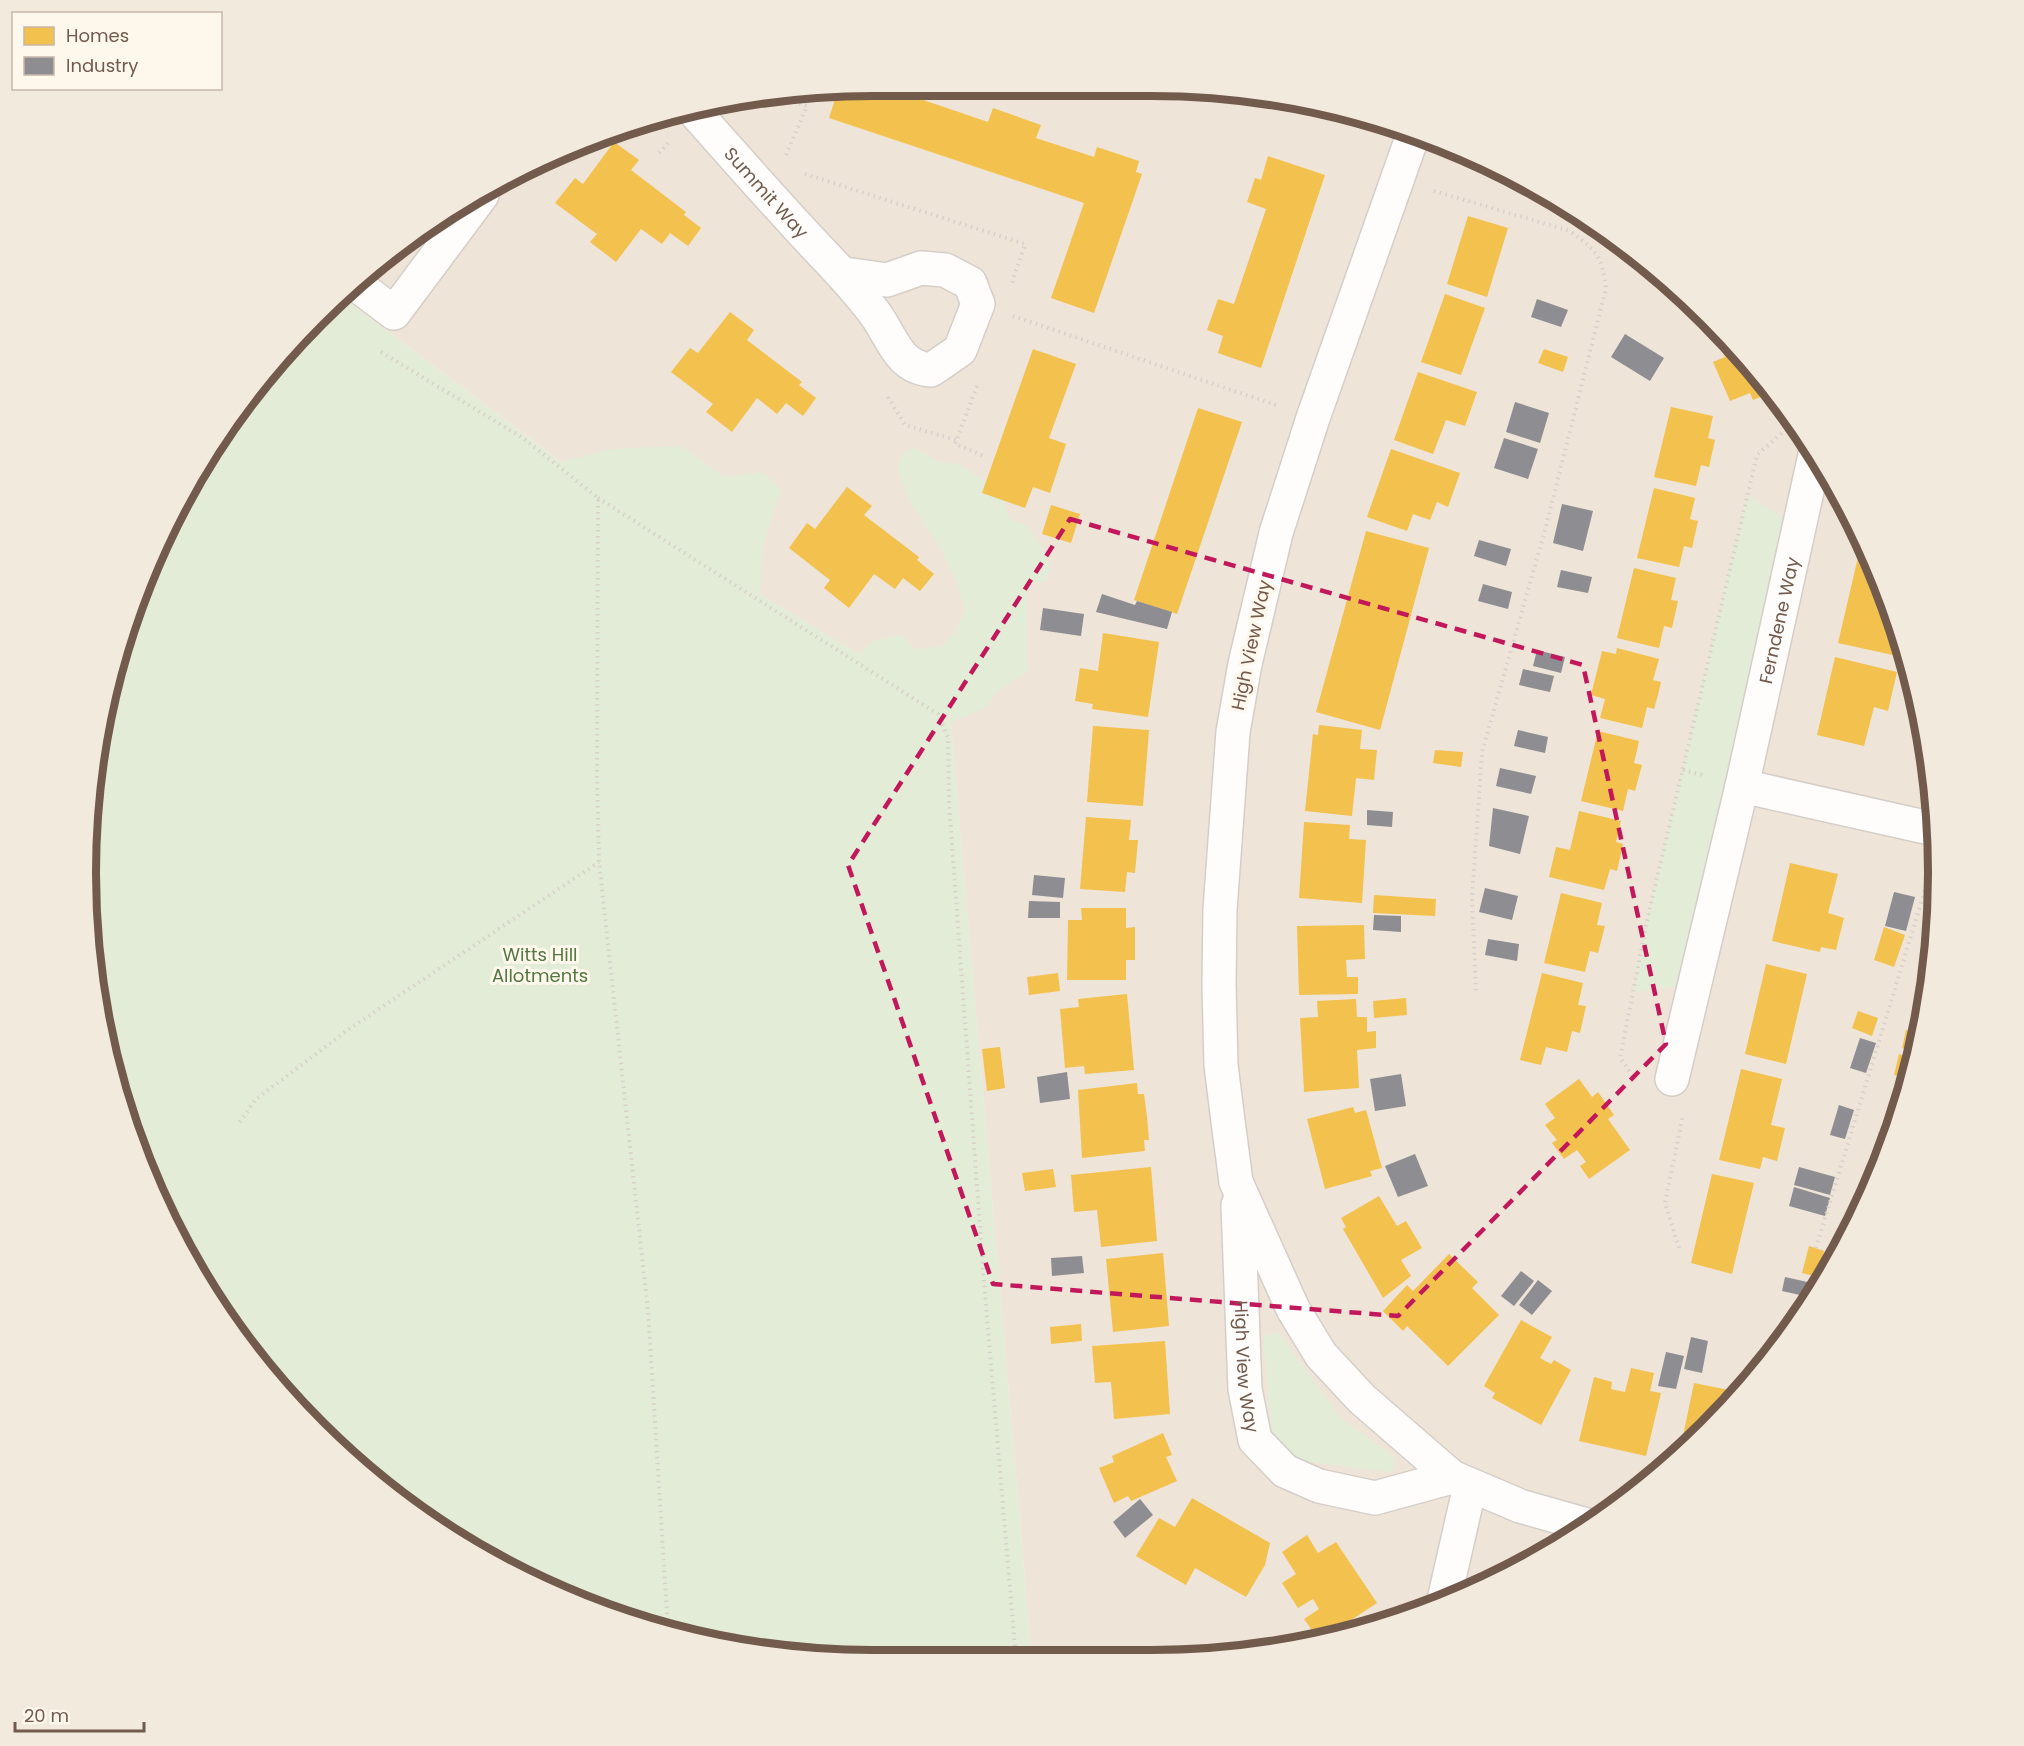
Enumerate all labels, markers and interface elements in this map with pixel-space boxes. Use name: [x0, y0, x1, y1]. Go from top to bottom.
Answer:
legend: [12, 12, 222, 90]
text: Homes: [66, 23, 129, 48]
text: Industry: [66, 53, 138, 78]
street label: Summit Way: [719, 141, 815, 244]
street label: Ferndene Way: [1752, 554, 1805, 686]
street label: High View Way: [1225, 578, 1277, 712]
park label: Witts Hill Allotments: [492, 942, 588, 988]
street label: High View Way: [1229, 1300, 1266, 1435]
scale bar: [15, 1695, 144, 1733]
text: 20 m: [24, 1703, 69, 1728]

